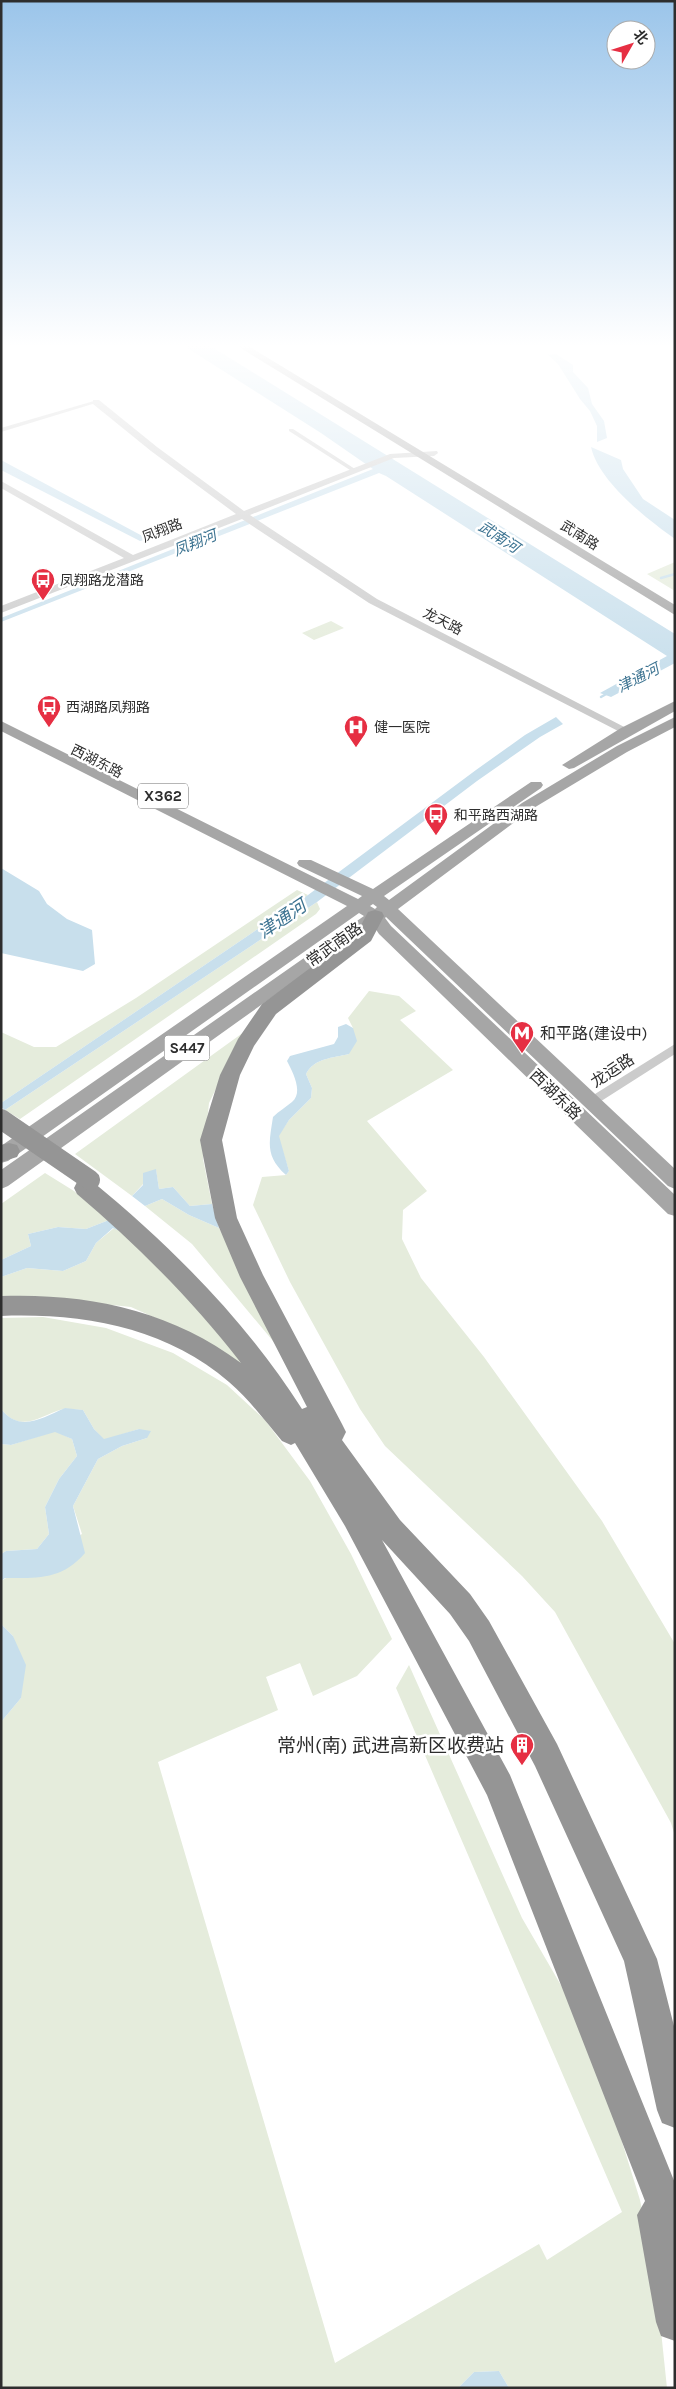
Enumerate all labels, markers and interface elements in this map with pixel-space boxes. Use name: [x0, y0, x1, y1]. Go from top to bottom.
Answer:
north arrow: [606, 20, 656, 70]
text: 北: [630, 26, 652, 48]
street label: 凤翔路: [140, 515, 185, 546]
water label: 武南河: [475, 517, 525, 558]
street label: 武南路: [557, 517, 602, 554]
water label: 凤翔河: [171, 525, 222, 560]
bus stop icon: 凤翔路龙潜路: [30, 567, 56, 601]
place label: 凤翔路龙潜路: [60, 572, 144, 589]
street label: 龙天路: [420, 604, 465, 639]
water label: 津通河: [614, 658, 665, 696]
bus stop icon: 西湖路凤翔路: [36, 694, 62, 728]
place label: 西湖路凤翔路: [66, 699, 150, 716]
hospital icon: 健一医院: [343, 714, 369, 748]
place label: 健一医院: [374, 719, 430, 736]
street label: 西湖东路: [68, 741, 126, 782]
road number: X362: [138, 784, 188, 808]
bus stop icon: 和平路西湖路: [423, 802, 449, 836]
place label: 和平路西湖路: [454, 807, 538, 824]
water label: 津通河: [253, 893, 313, 943]
street label: 常武南路: [303, 918, 366, 971]
metro station icon: 和平路(建设中): [509, 1020, 535, 1054]
place label: 和平路(建设中): [540, 1024, 647, 1043]
road number: S447: [164, 1036, 210, 1060]
street label: 龙运路: [587, 1049, 638, 1091]
street label: 西湖东路: [526, 1065, 585, 1123]
building icon: 常州(南) 武进高新区收费站: [509, 1732, 535, 1766]
place label: 常州(南) 武进高新区收费站: [277, 1735, 504, 1757]

